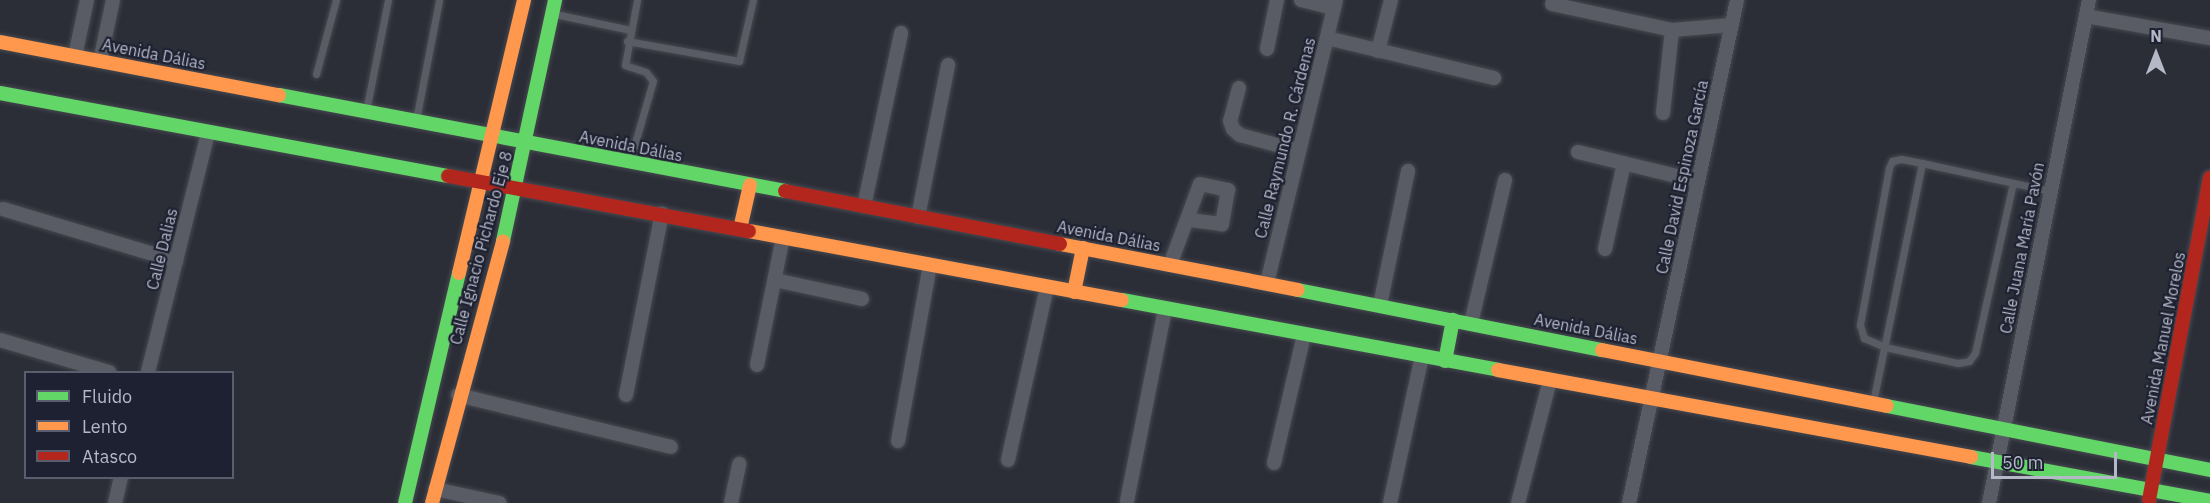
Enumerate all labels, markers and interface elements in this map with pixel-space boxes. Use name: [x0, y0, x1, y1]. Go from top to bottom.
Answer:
north arrow: [2126, 24, 2186, 84]
text: N: [2150, 26, 2162, 46]
street label: Avenida Dálias: [101, 35, 207, 73]
street label: Calle Raymundo R. Cárdenas: [1251, 36, 1319, 240]
street label: Calle David Espinoza García: [1652, 78, 1712, 276]
street label: Avenida Dálias: [578, 127, 684, 165]
street label: Calle Ignacio Pichardo Eje 8: [446, 149, 516, 347]
street label: Calle Juana María Pavón: [1996, 161, 2048, 335]
street label: Calle Dalias: [143, 206, 181, 292]
street label: Avenida Dálias: [1056, 217, 1162, 255]
street label: Avenida Manuel Morelos: [2137, 250, 2189, 426]
street label: Avenida Dálias: [1533, 310, 1639, 348]
legend: [24, 371, 234, 479]
text: Fluido: [82, 385, 132, 408]
text: Lento: [82, 415, 127, 438]
scale bar: [1994, 440, 2120, 478]
text: Atasco: [82, 445, 137, 468]
text: 50 m: [2002, 451, 2044, 474]

